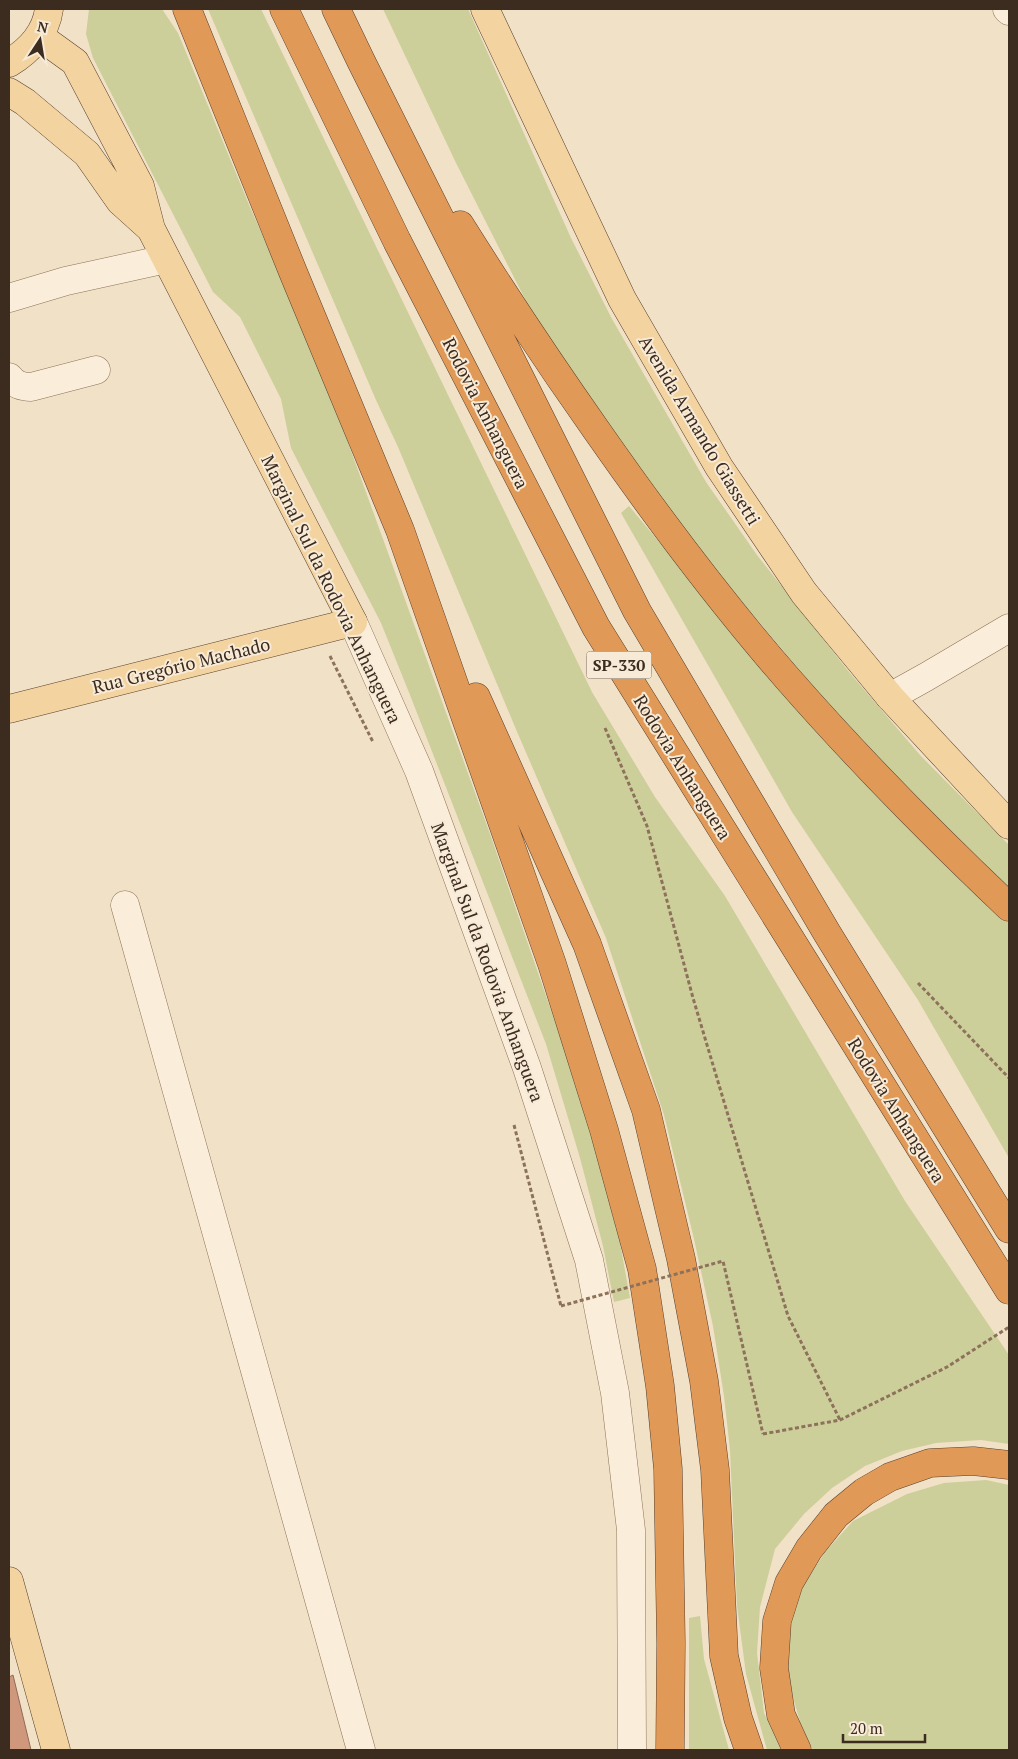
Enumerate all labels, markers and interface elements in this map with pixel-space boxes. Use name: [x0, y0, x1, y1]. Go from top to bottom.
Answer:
north arrow: [15, 15, 65, 65]
text: N: [36, 16, 50, 37]
street label: Avenida Armando Giassetti: [634, 331, 766, 529]
street label: Rodovia Anhanguera: [437, 333, 535, 493]
street label: Marginal Sul da Rodovia Anhanguera: [256, 451, 408, 727]
street label: Rua Gregório Machado: [90, 631, 272, 699]
road number: SP-330: [586, 652, 652, 678]
street label: Rodovia Anhanguera: [629, 690, 737, 844]
street label: Marginal Sul da Rodovia Anhanguera: [426, 819, 550, 1105]
street label: Rodovia Anhanguera: [843, 1033, 951, 1187]
scale bar: [843, 1712, 926, 1744]
text: 20 m: [850, 1718, 883, 1738]

